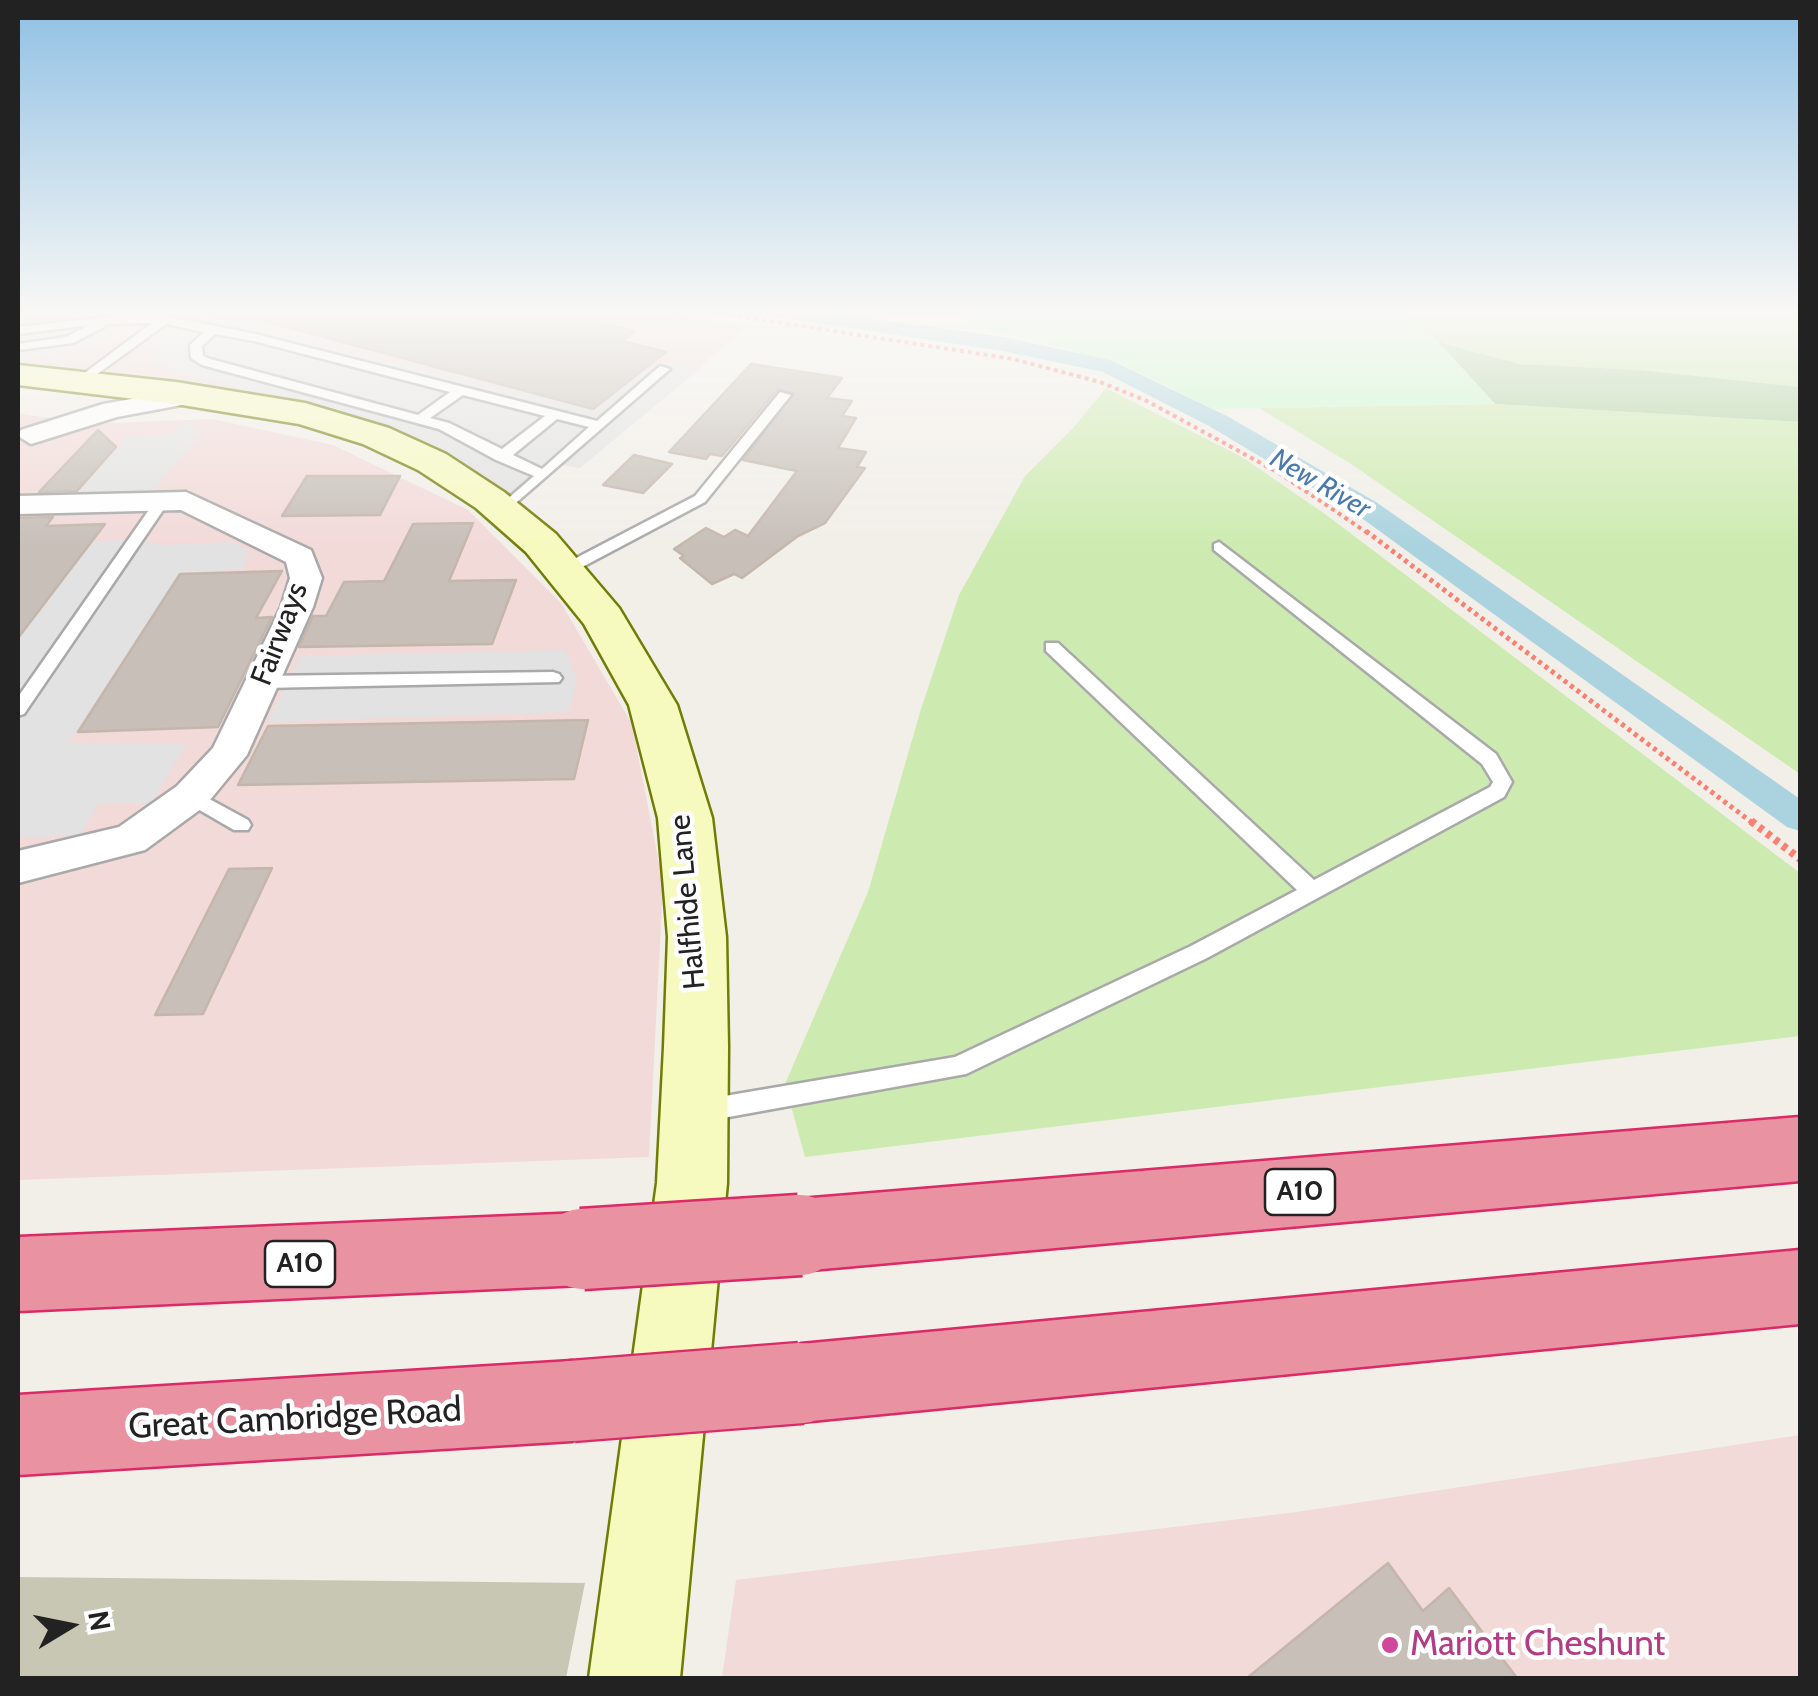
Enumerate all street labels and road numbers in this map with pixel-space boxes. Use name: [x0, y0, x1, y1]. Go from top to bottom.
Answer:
street label: Fairways: [244, 578, 316, 690]
street label: Halfhide Lane: [662, 813, 714, 991]
road number: A10: [1265, 1169, 1335, 1215]
road number: A10: [265, 1241, 335, 1287]
street label: Great Cambridge Road: [127, 1389, 463, 1449]

